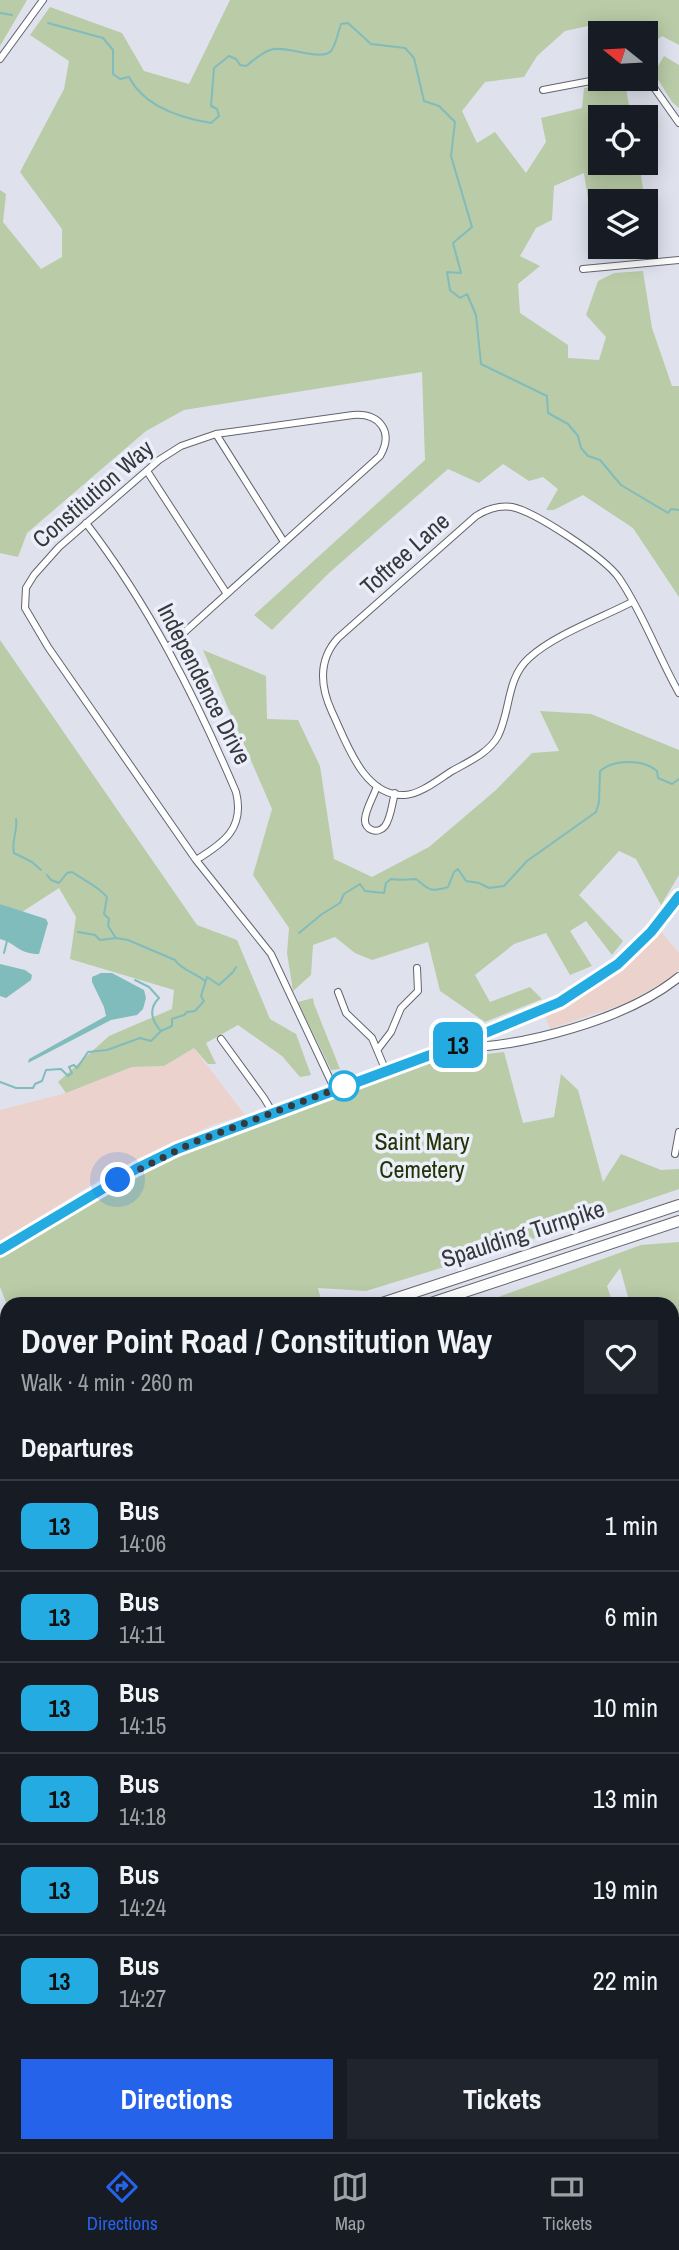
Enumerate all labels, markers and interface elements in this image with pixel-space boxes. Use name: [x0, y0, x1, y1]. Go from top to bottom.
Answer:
north arrow: [588, 21, 658, 91]
map controls: [588, 21, 658, 259]
button: locate: [588, 105, 658, 175]
button: layers: [588, 189, 658, 259]
street label: Constitution Way: [25, 432, 160, 555]
street label: Toftree Lane: [353, 505, 456, 602]
street label: Independence Drive: [150, 597, 259, 770]
line badge: 13: [426, 1022, 490, 1068]
text: 13: [447, 1029, 469, 1061]
unlabelled marker: [329, 1071, 359, 1101]
park label: Saint Mary Cemetery: [374, 1125, 470, 1185]
your location: [100, 1162, 135, 1197]
street label: Spaulding Turnpike: [437, 1192, 608, 1274]
text: Dover Point Road / Constitution Way: [21, 1319, 492, 1363]
button: heart: [584, 1320, 658, 1394]
text: Walk · 4 min · 260 m: [21, 1367, 193, 1398]
text: Departures: [21, 1430, 134, 1465]
text: Bus: [119, 1493, 159, 1528]
text: 1 min: [605, 1508, 658, 1543]
text: 13: [49, 1510, 70, 1542]
text: 14:06: [119, 1528, 166, 1559]
text: Bus: [119, 1584, 159, 1619]
text: 6 min: [605, 1599, 658, 1634]
text: 13: [49, 1601, 70, 1633]
text: 14:11: [119, 1619, 165, 1650]
text: Bus: [119, 1675, 159, 1710]
text: 10 min: [593, 1690, 658, 1725]
text: 13: [49, 1692, 70, 1724]
text: 14:15: [119, 1710, 166, 1741]
text: Bus: [119, 1766, 159, 1801]
text: 13 min: [593, 1781, 658, 1816]
text: 13: [49, 1783, 70, 1815]
text: 14:18: [119, 1801, 166, 1832]
text: Bus: [119, 1857, 159, 1892]
text: 19 min: [593, 1872, 658, 1907]
text: 13: [49, 1874, 70, 1906]
text: 14:24: [119, 1892, 166, 1923]
text: Bus: [119, 1948, 159, 1983]
text: 22 min: [593, 1963, 658, 1998]
text: 13: [49, 1965, 70, 1997]
text: 14:27: [119, 1983, 166, 2014]
button: Directions: [21, 2059, 333, 2139]
button: Tickets: [347, 2059, 658, 2139]
tab: Directions: [87, 2168, 158, 2236]
tab: Map: [331, 2168, 369, 2236]
tab: Tickets: [542, 2168, 592, 2236]

